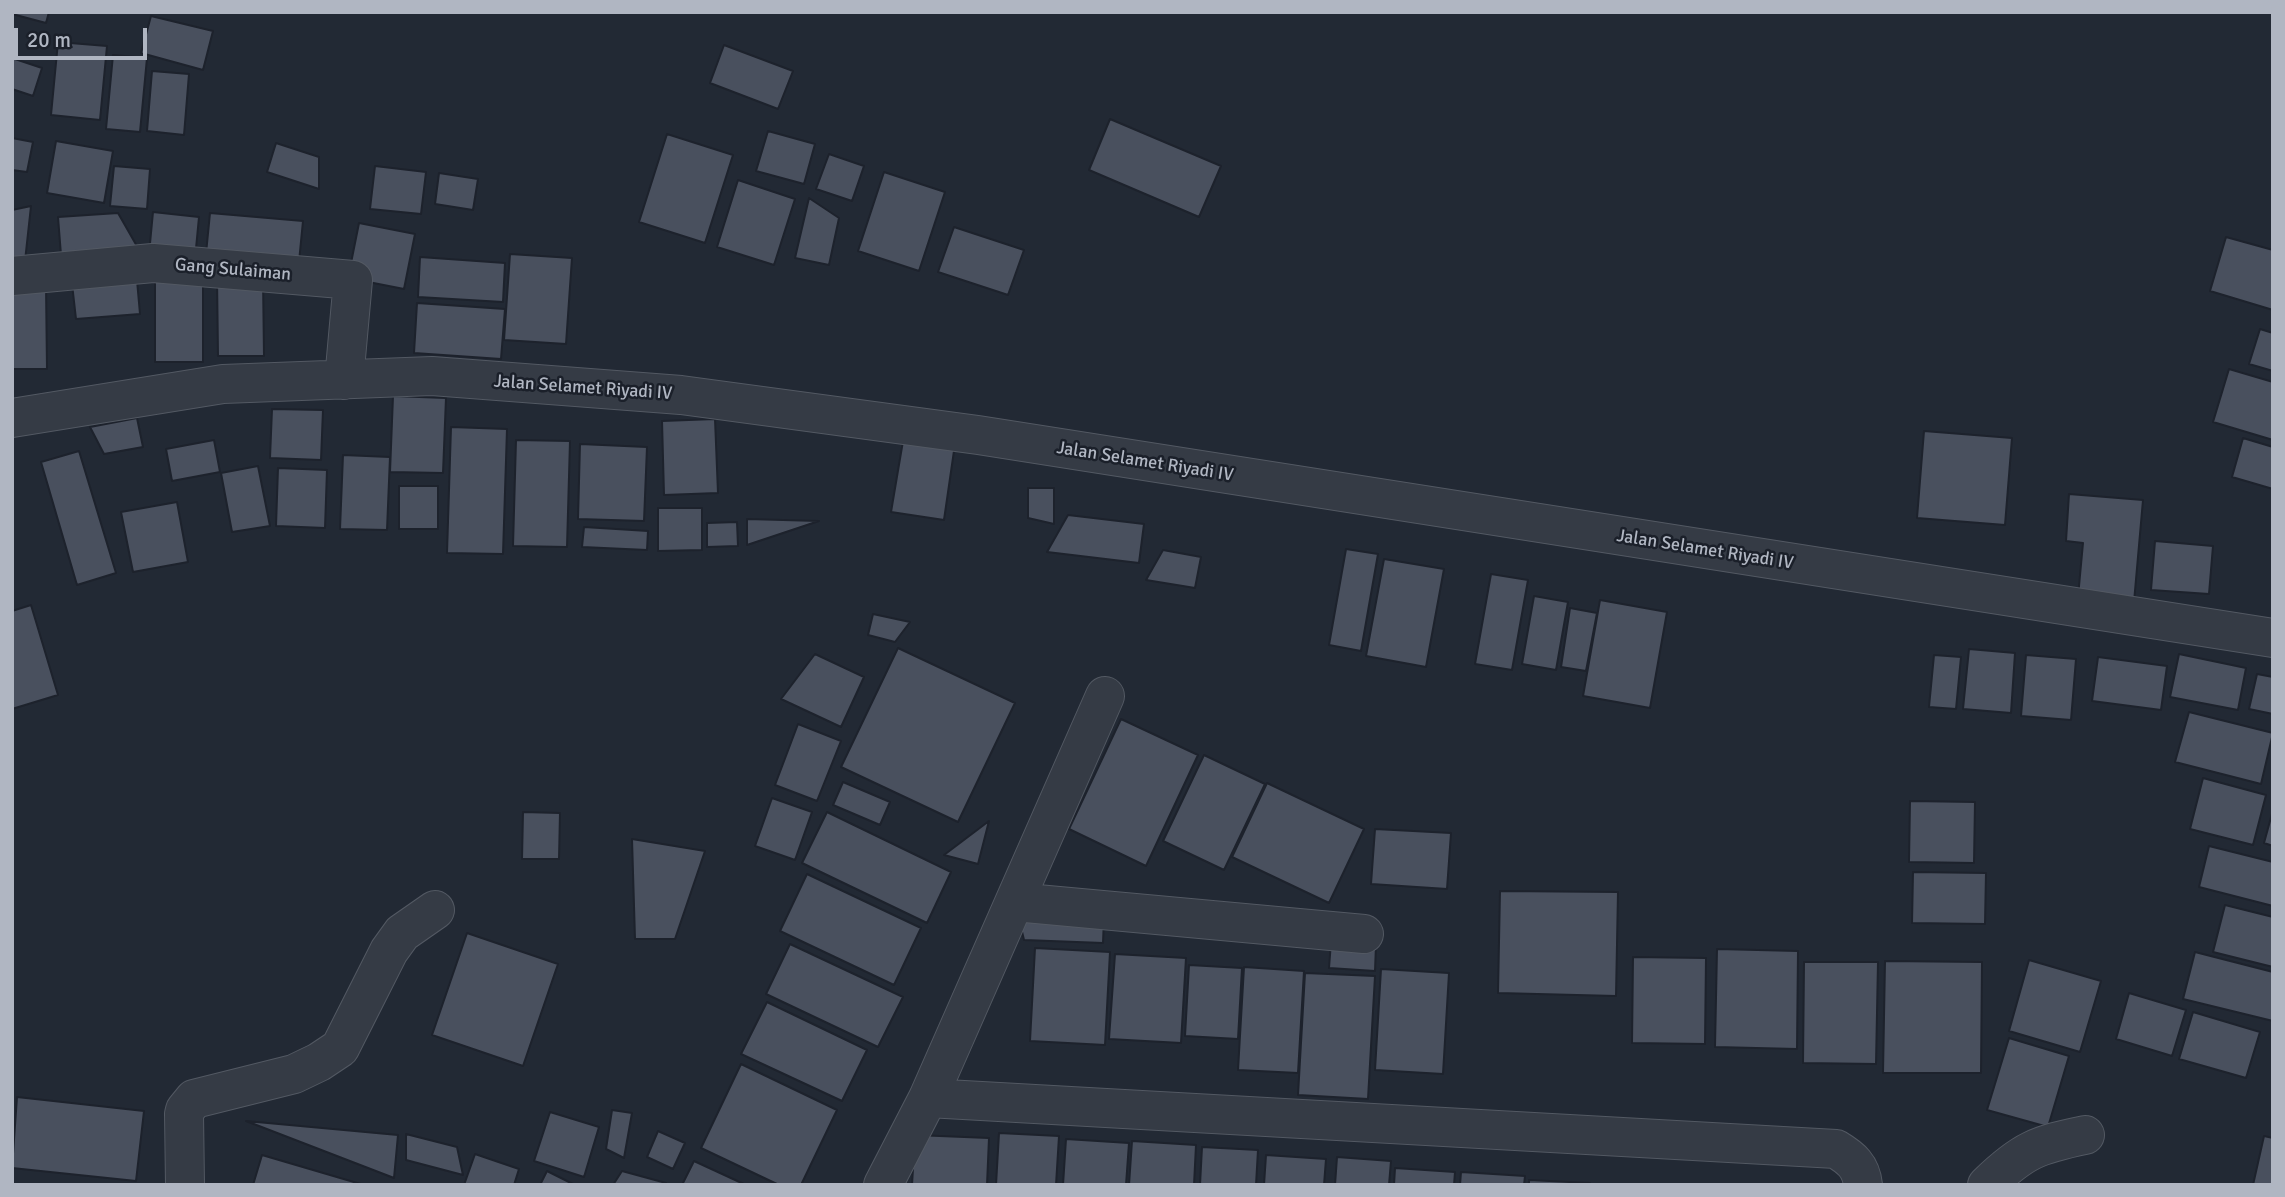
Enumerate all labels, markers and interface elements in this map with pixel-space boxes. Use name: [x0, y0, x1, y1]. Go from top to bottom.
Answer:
scale bar: [18, 14, 150, 58]
text: 20 m: [27, 27, 71, 53]
street label: Gang Sulaiman: [174, 254, 292, 286]
street label: Jalan Selamet Riyadi IV: [493, 371, 673, 405]
street label: Jalan Selamet Riyadi IV: [1055, 437, 1235, 487]
street label: Jalan Selamet Riyadi IV: [1615, 525, 1795, 575]

